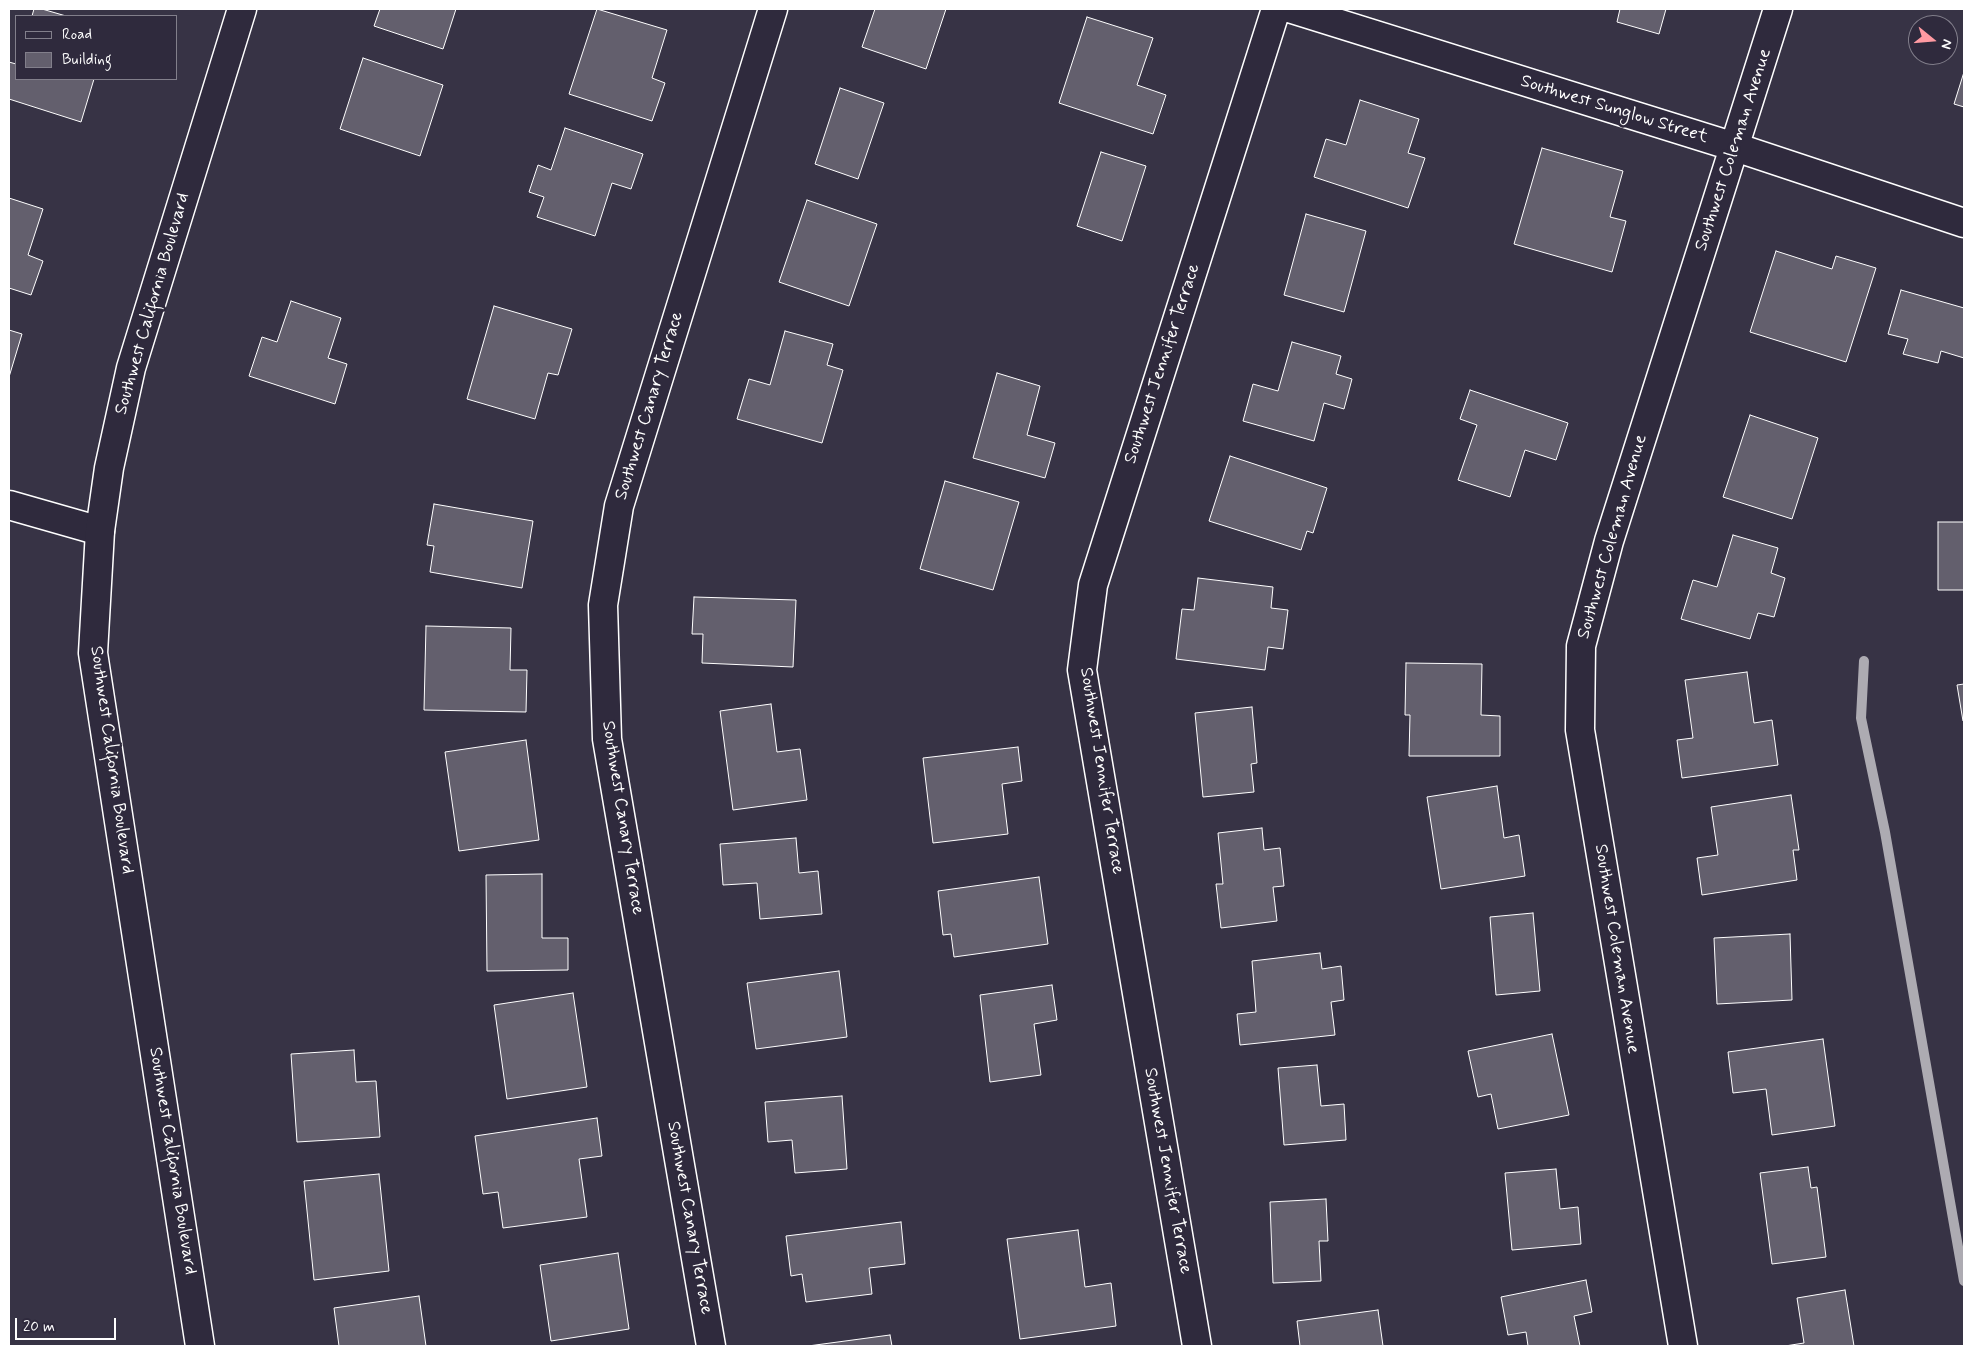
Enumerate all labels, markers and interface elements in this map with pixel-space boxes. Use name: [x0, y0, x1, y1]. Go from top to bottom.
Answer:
legend: [15, 15, 178, 80]
north arrow: [1908, 15, 1958, 65]
text: Road: [62, 25, 92, 45]
text: N: [1936, 37, 1956, 51]
street label: Southwest Coleman Avenue: [1691, 46, 1777, 254]
text: Building: [62, 50, 112, 70]
street label: Southwest Sunglow Street: [1518, 71, 1710, 149]
street label: Southwest California Boulevard: [111, 190, 195, 418]
street label: Southwest Jennifer Terrace: [1120, 261, 1206, 467]
street label: Southwest Canary Terrace: [611, 309, 689, 503]
street label: Southwest Coleman Avenue: [1573, 432, 1653, 642]
street label: Southwest California Boulevard: [84, 645, 138, 875]
street label: Southwest Jennifer Terrace: [1074, 666, 1128, 876]
street label: Southwest Canary Terrace: [596, 720, 648, 916]
street label: Southwest Coleman Avenue: [1589, 843, 1643, 1055]
street label: Southwest California Boulevard: [143, 1046, 201, 1276]
street label: Southwest Jennifer Terrace: [1138, 1066, 1196, 1276]
street label: Southwest Canary Terrace: [661, 1120, 717, 1316]
scale bar: [18, 1308, 119, 1340]
text: 20 m: [23, 1317, 55, 1337]

